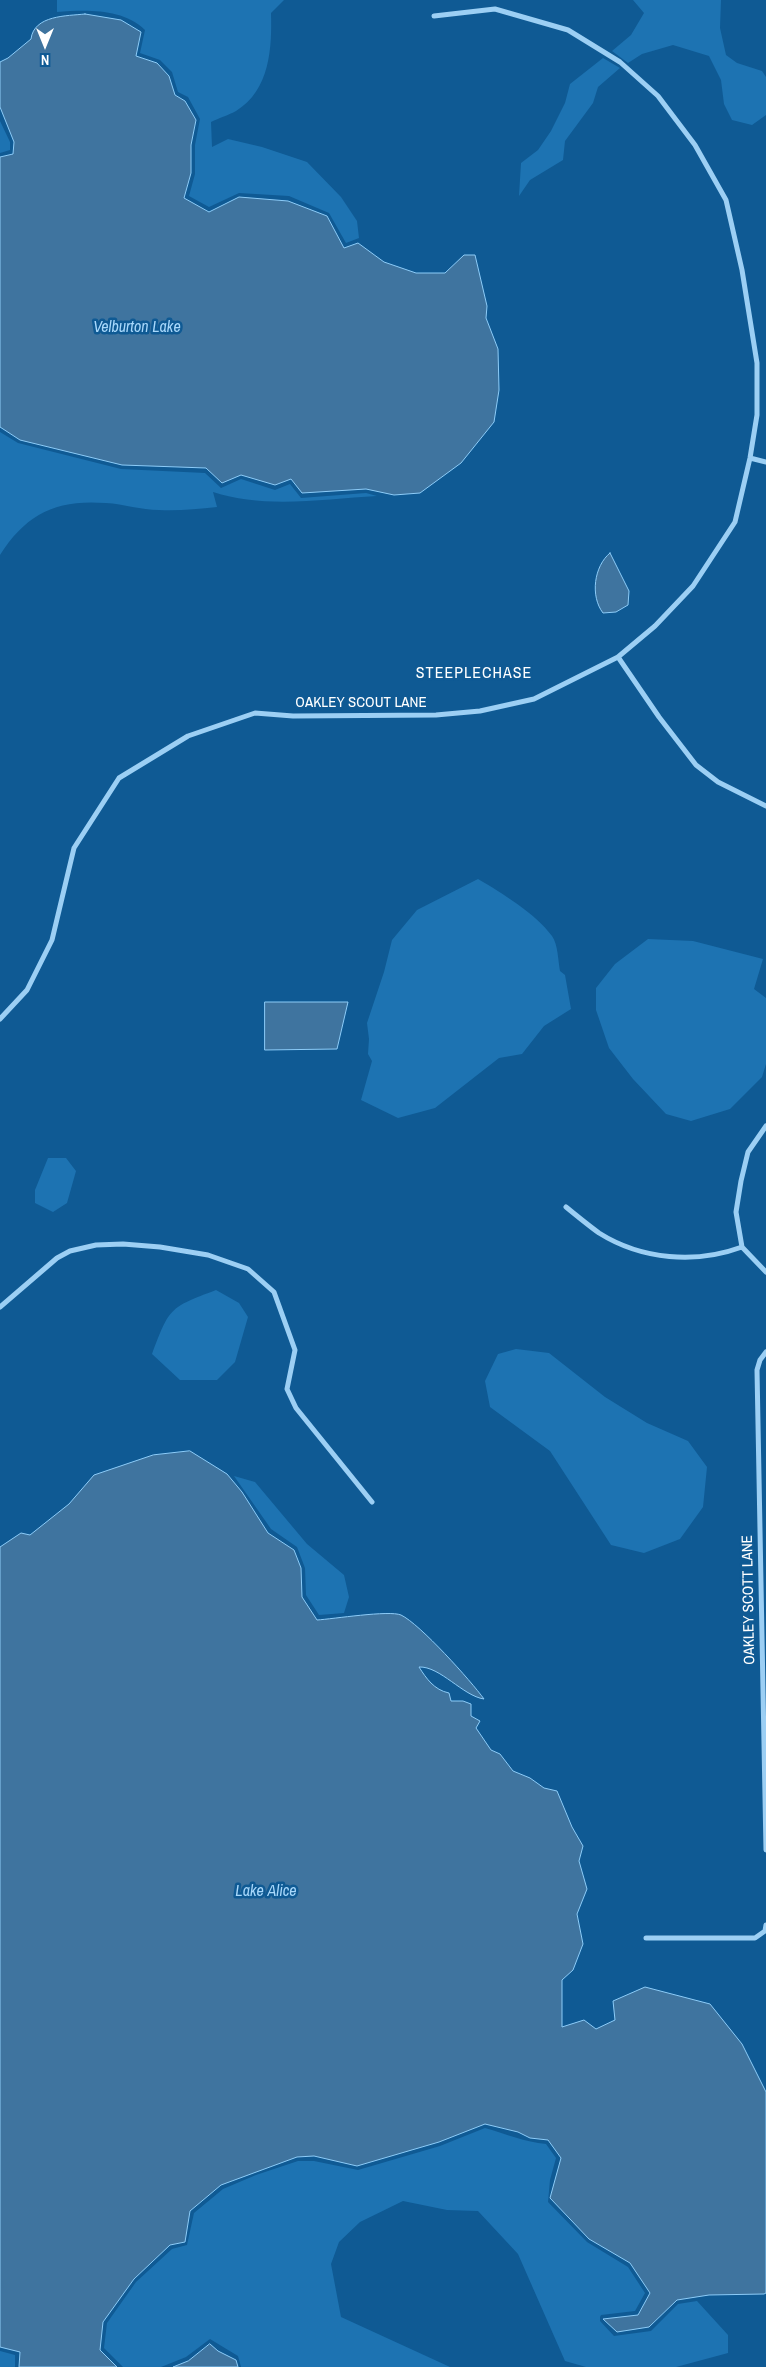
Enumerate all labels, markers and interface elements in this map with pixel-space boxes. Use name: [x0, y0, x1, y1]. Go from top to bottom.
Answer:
north arrow: [20, 20, 70, 70]
text: N: [41, 51, 49, 69]
water label: Velburton Lake: [93, 318, 181, 338]
district label: STEEPLECHASE: [414, 664, 534, 684]
street label: OAKLEY SCOUT LANE: [295, 694, 427, 712]
street label: OAKLEY SCOTT LANE: [739, 1535, 759, 1665]
water label: Lake Alice: [235, 1882, 297, 1902]

